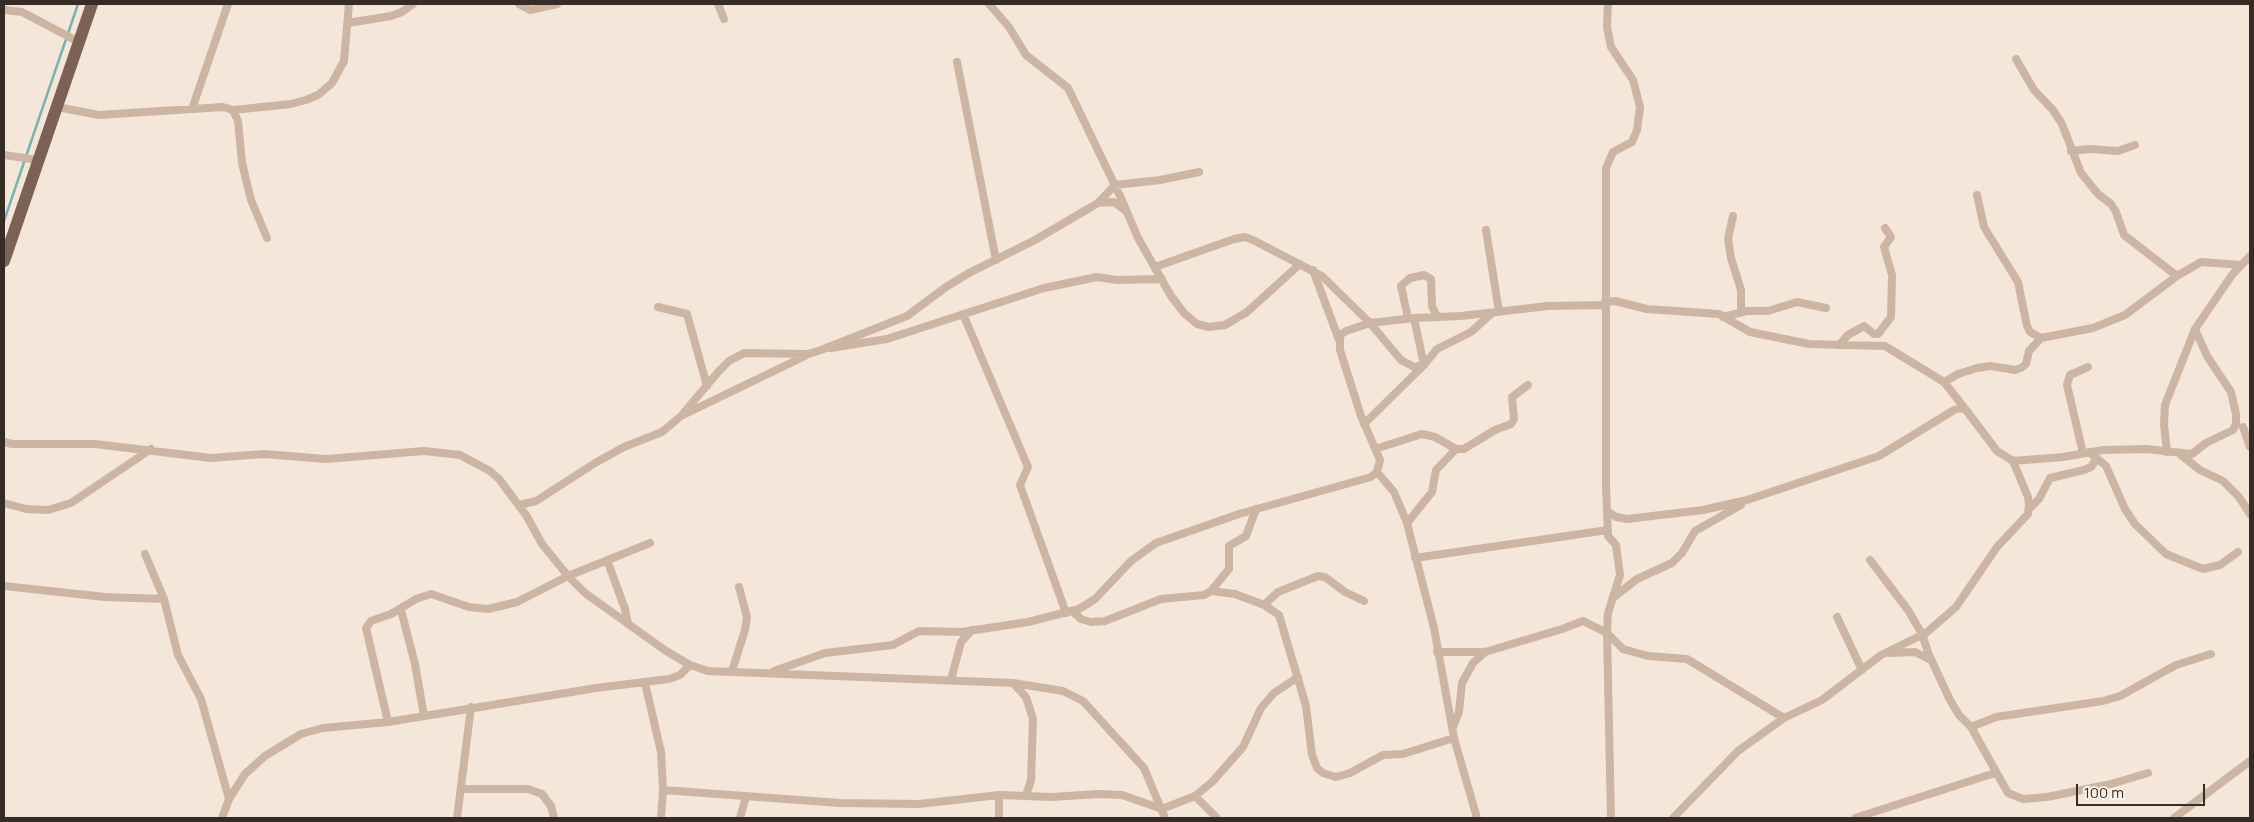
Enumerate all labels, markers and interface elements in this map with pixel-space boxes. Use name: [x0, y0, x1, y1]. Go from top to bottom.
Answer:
scale bar: [2079, 774, 2208, 806]
text: 100 m: [2084, 782, 2124, 803]

